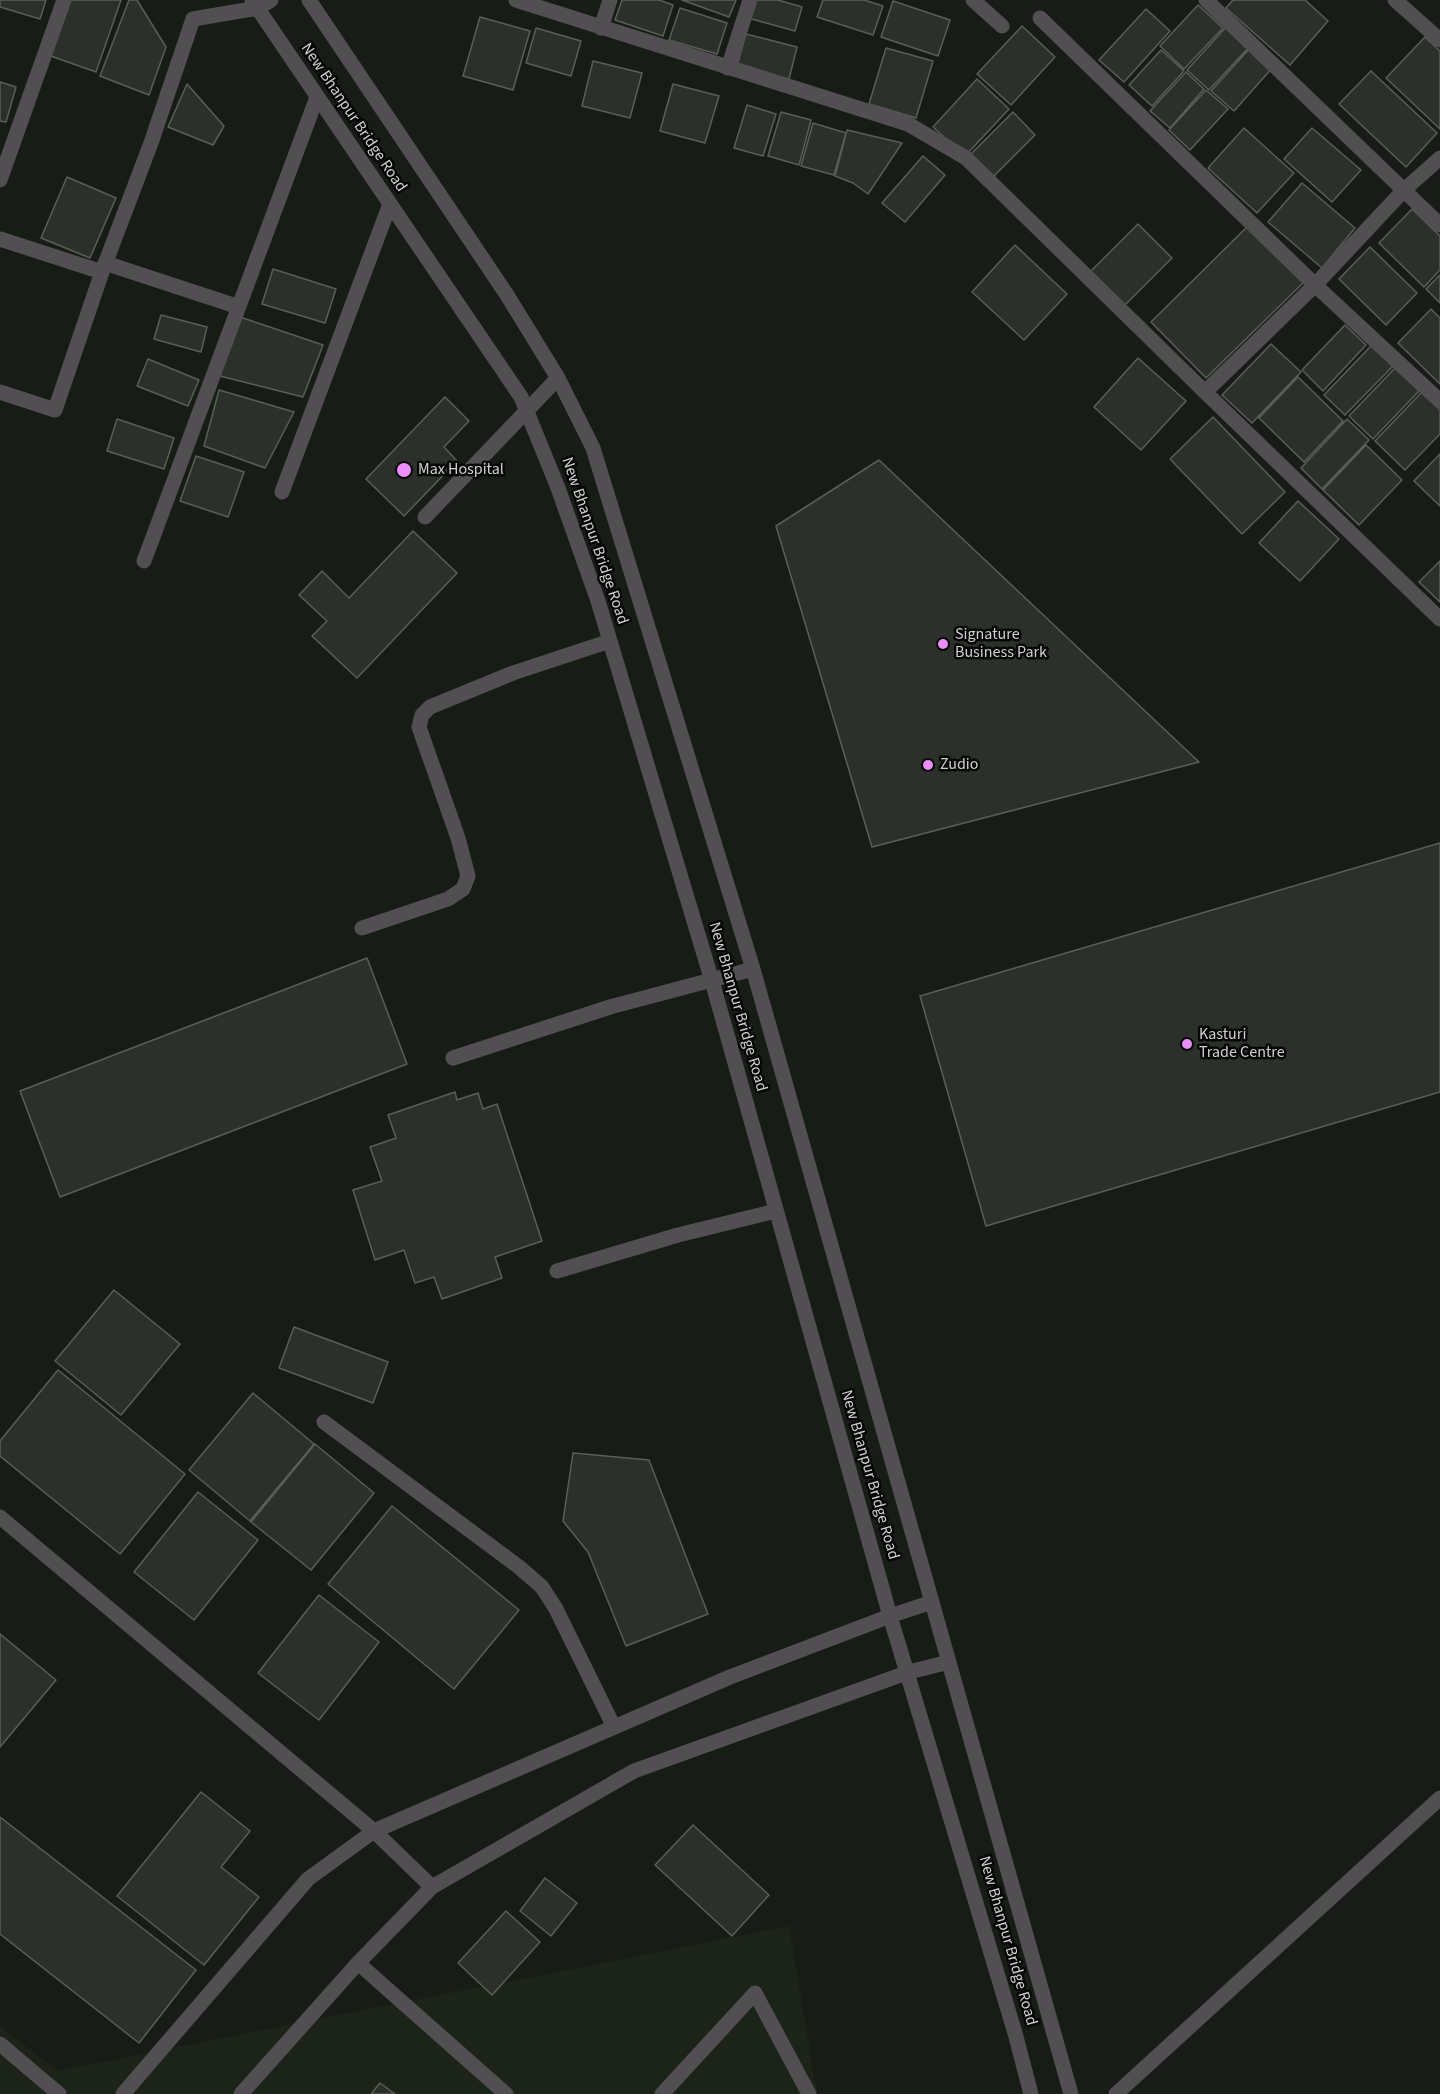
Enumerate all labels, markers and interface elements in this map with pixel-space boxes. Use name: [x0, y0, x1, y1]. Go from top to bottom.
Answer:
street label: New Bhanpur Bridge Road: [296, 40, 410, 196]
street label: New Bhanpur Bridge Road: [556, 455, 632, 627]
place label: Max Hospital: [418, 460, 504, 480]
marker: Max Hospital: [395, 461, 413, 479]
place label: Signature Business Park: [955, 625, 1047, 663]
marker: Signature Business Park: [936, 637, 950, 651]
place label: Zudio: [940, 755, 978, 775]
marker: Zudio: [921, 758, 935, 772]
street label: New Bhanpur Bridge Road: [704, 920, 770, 1094]
place label: Kasturi Trade Centre: [1199, 1025, 1285, 1063]
marker: Kasturi Trade Centre: [1180, 1037, 1194, 1051]
street label: New Bhanpur Bridge Road: [836, 1388, 902, 1562]
street label: New Bhanpur Bridge Road: [974, 1854, 1040, 2028]

